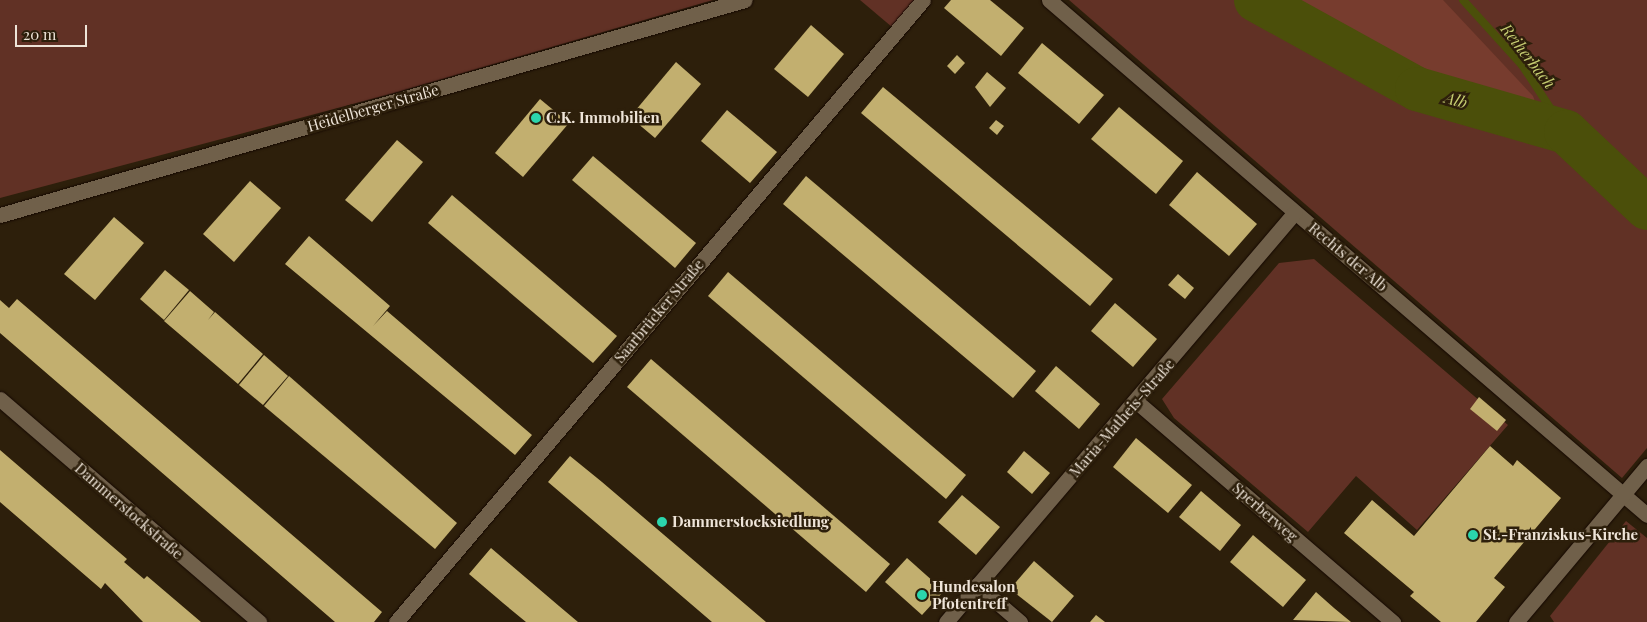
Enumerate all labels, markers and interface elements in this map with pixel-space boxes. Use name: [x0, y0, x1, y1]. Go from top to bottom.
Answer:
scale bar: [18, 15, 90, 47]
water label: Reiherbach: [1497, 20, 1559, 92]
text: 20 m: [23, 24, 56, 44]
street label: Heidelberger Straße: [305, 81, 441, 135]
water label: Alb: [1443, 88, 1469, 112]
place label: C.K. Immobilien: [546, 109, 660, 127]
marker: C.K. Immobilien: [530, 112, 542, 124]
street label: Rechts der Alb: [1305, 219, 1391, 295]
street label: Saarbrücker Straße: [610, 255, 708, 367]
street label: Maria-Matheis-Straße: [1066, 355, 1178, 481]
street label: Dammerstockstraße: [71, 459, 187, 563]
street label: Sperberweg: [1229, 479, 1301, 545]
place label: Dammerstocksiedlung: [672, 513, 829, 531]
marker: Dammerstocksiedlung: [656, 516, 668, 528]
place label: St.-Franziskus-Kirche: [1483, 526, 1638, 544]
marker: St.-Franziskus-Kirche: [1467, 529, 1479, 541]
place label: Hundesalon Pfotentreff: [932, 577, 1016, 612]
marker: Hundesalon Pfotentreff: [916, 589, 928, 601]

